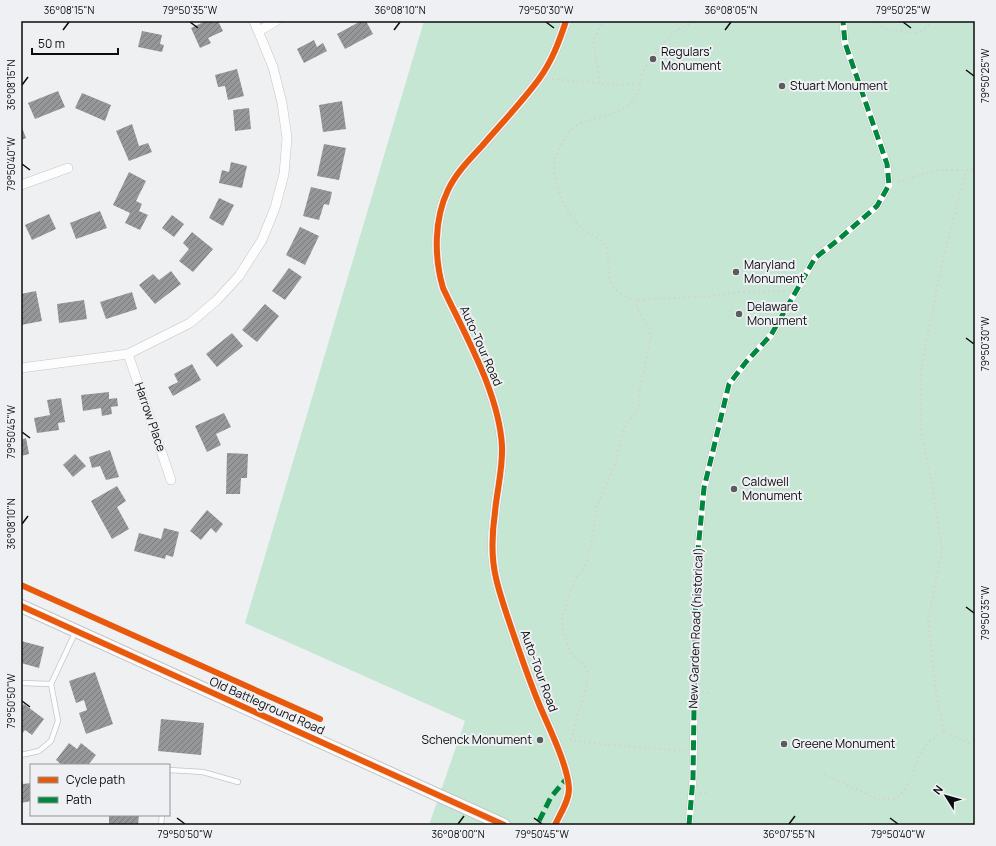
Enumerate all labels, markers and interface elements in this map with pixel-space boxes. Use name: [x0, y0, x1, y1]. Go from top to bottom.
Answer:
text: 36°08'15"N: [44, 3, 95, 17]
text: 79°50'35"W: [163, 3, 218, 17]
text: 36°08'10"N: [374, 3, 426, 17]
text: 79°50'30"W: [519, 3, 574, 17]
text: 36°08'05"N: [705, 3, 758, 17]
text: 79°50'25"W: [876, 3, 931, 17]
scale bar: [32, 30, 118, 56]
text: 50 m: [38, 35, 65, 52]
place label: Regulars' Monument: [661, 43, 722, 74]
text: 79°50'25"W: [978, 48, 992, 103]
marker: Regulars' Monument: [648, 54, 658, 64]
text: 36°08'15"N: [4, 59, 18, 110]
place label: Stuart Monument: [790, 77, 888, 94]
marker: Stuart Monument: [777, 81, 787, 91]
text: 79°50'40"W: [4, 136, 18, 191]
place label: Maryland Monument: [744, 256, 805, 287]
marker: Maryland Monument: [731, 267, 741, 277]
place label: Delaware Monument: [747, 298, 808, 329]
street label: Auto-Tour Road: [456, 303, 507, 389]
marker: Delaware Monument: [734, 309, 744, 319]
text: 79°50'30"W: [978, 316, 992, 371]
street label: Harrow Place: [131, 380, 170, 454]
text: 79°50'45"W: [4, 405, 18, 459]
place label: Caldwell Monument: [742, 473, 803, 504]
marker: Caldwell Monument: [729, 484, 739, 494]
text: 36°08'10"N: [4, 498, 18, 550]
street label: New Garden Road (historical): [684, 547, 707, 709]
text: 79°50'35"W: [978, 585, 992, 640]
street label: Auto-Tour Road: [517, 627, 562, 714]
street label: Old Battleground Road: [207, 672, 327, 739]
text: 79°50'50"W: [4, 673, 18, 728]
place label: Schenck Monument: [422, 731, 532, 748]
marker: Schenck Monument: [535, 735, 545, 745]
place label: Greene Monument: [792, 735, 896, 752]
marker: Greene Monument: [779, 739, 789, 749]
legend: [30, 764, 170, 816]
text: Cycle path: [66, 771, 125, 788]
north arrow: [926, 776, 966, 816]
text: N: [929, 782, 946, 797]
text: Path: [66, 791, 92, 808]
text: 79°50'50"W: [158, 827, 213, 841]
text: 36°08'00"N: [431, 827, 485, 841]
text: 79°50'45"W: [515, 827, 569, 841]
text: 36°07'55"N: [763, 827, 815, 841]
text: 79°50'40"W: [871, 827, 926, 841]

